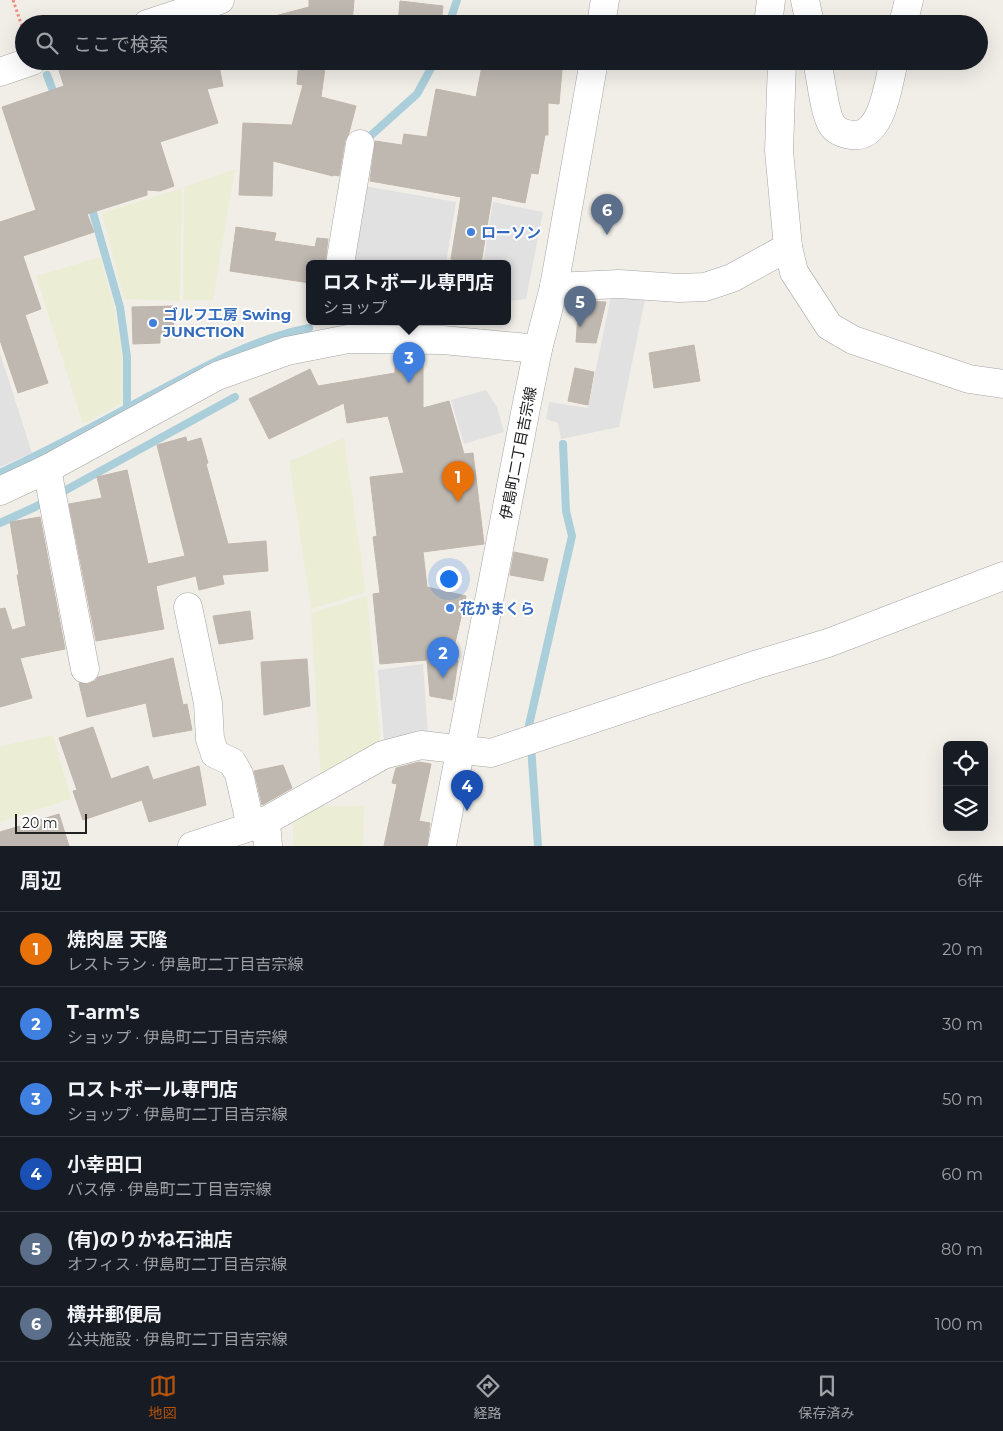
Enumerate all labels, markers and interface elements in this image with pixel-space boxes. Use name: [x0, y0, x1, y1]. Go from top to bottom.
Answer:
search box: [15, 15, 988, 70]
icon: search: [33, 29, 61, 57]
text: ここで検索: [73, 33, 168, 56]
pin: 6: [591, 194, 623, 235]
place label: ローソン: [481, 223, 541, 242]
marker: ローソン: [465, 226, 477, 238]
popup: [306, 260, 511, 325]
text: ロストボール専門店: [323, 271, 494, 294]
pin: 5: [564, 286, 596, 327]
text: ショップ: [323, 298, 387, 317]
place label: ゴルフ工房 Swing JUNCTION: [162, 305, 291, 341]
marker: ゴルフ工房 Swing JUNCTION: [147, 317, 159, 329]
pin: 3: [393, 342, 425, 383]
street label: 伊島町二丁目吉宗線: [496, 385, 540, 521]
pin: 1: [442, 461, 474, 502]
your location: [436, 566, 462, 592]
place label: 花かまくら: [460, 599, 535, 618]
marker: 花かまくら: [444, 602, 456, 614]
pin: 2: [427, 637, 459, 678]
map controls: [943, 741, 988, 831]
button: locate: [943, 741, 988, 786]
pin: 4: [451, 770, 483, 811]
button: layers: [943, 786, 988, 831]
scale bar: [15, 811, 88, 834]
text: 20 m: [22, 814, 58, 832]
text: 周辺: [20, 868, 62, 893]
text: 6件: [957, 871, 983, 890]
text: 焼肉屋 天隆: [67, 928, 167, 951]
text: 1: [33, 940, 39, 959]
text: 20 m: [942, 940, 983, 959]
text: レストラン · 伊島町二丁目吉宗線: [67, 955, 303, 974]
text: T-arm's: [67, 1001, 140, 1024]
text: 2: [31, 1015, 41, 1034]
text: 30 m: [942, 1015, 983, 1034]
text: ショップ · 伊島町二丁目吉宗線: [67, 1028, 287, 1047]
text: ロストボール専門店: [67, 1078, 238, 1101]
text: 3: [31, 1090, 41, 1109]
text: 50 m: [942, 1090, 983, 1109]
text: ショップ · 伊島町二丁目吉宗線: [67, 1105, 287, 1124]
text: 小幸田口: [67, 1153, 143, 1176]
text: 4: [30, 1165, 42, 1184]
text: 60 m: [941, 1165, 983, 1184]
text: バス停 · 伊島町二丁目吉宗線: [67, 1180, 271, 1199]
text: (有)のりかね石油店: [67, 1228, 233, 1251]
text: 5: [31, 1240, 41, 1259]
text: 80 m: [941, 1240, 983, 1259]
text: オフィス · 伊島町二丁目吉宗線: [67, 1255, 287, 1274]
text: 横井郵便局: [67, 1303, 162, 1326]
text: 6: [31, 1315, 41, 1334]
text: 100 m: [935, 1315, 983, 1334]
text: 公共施設 · 伊島町二丁目吉宗線: [67, 1330, 287, 1349]
tab: 地図: [149, 1372, 177, 1422]
tab: 経路: [474, 1372, 502, 1422]
tab: 保存済み: [799, 1372, 855, 1422]

